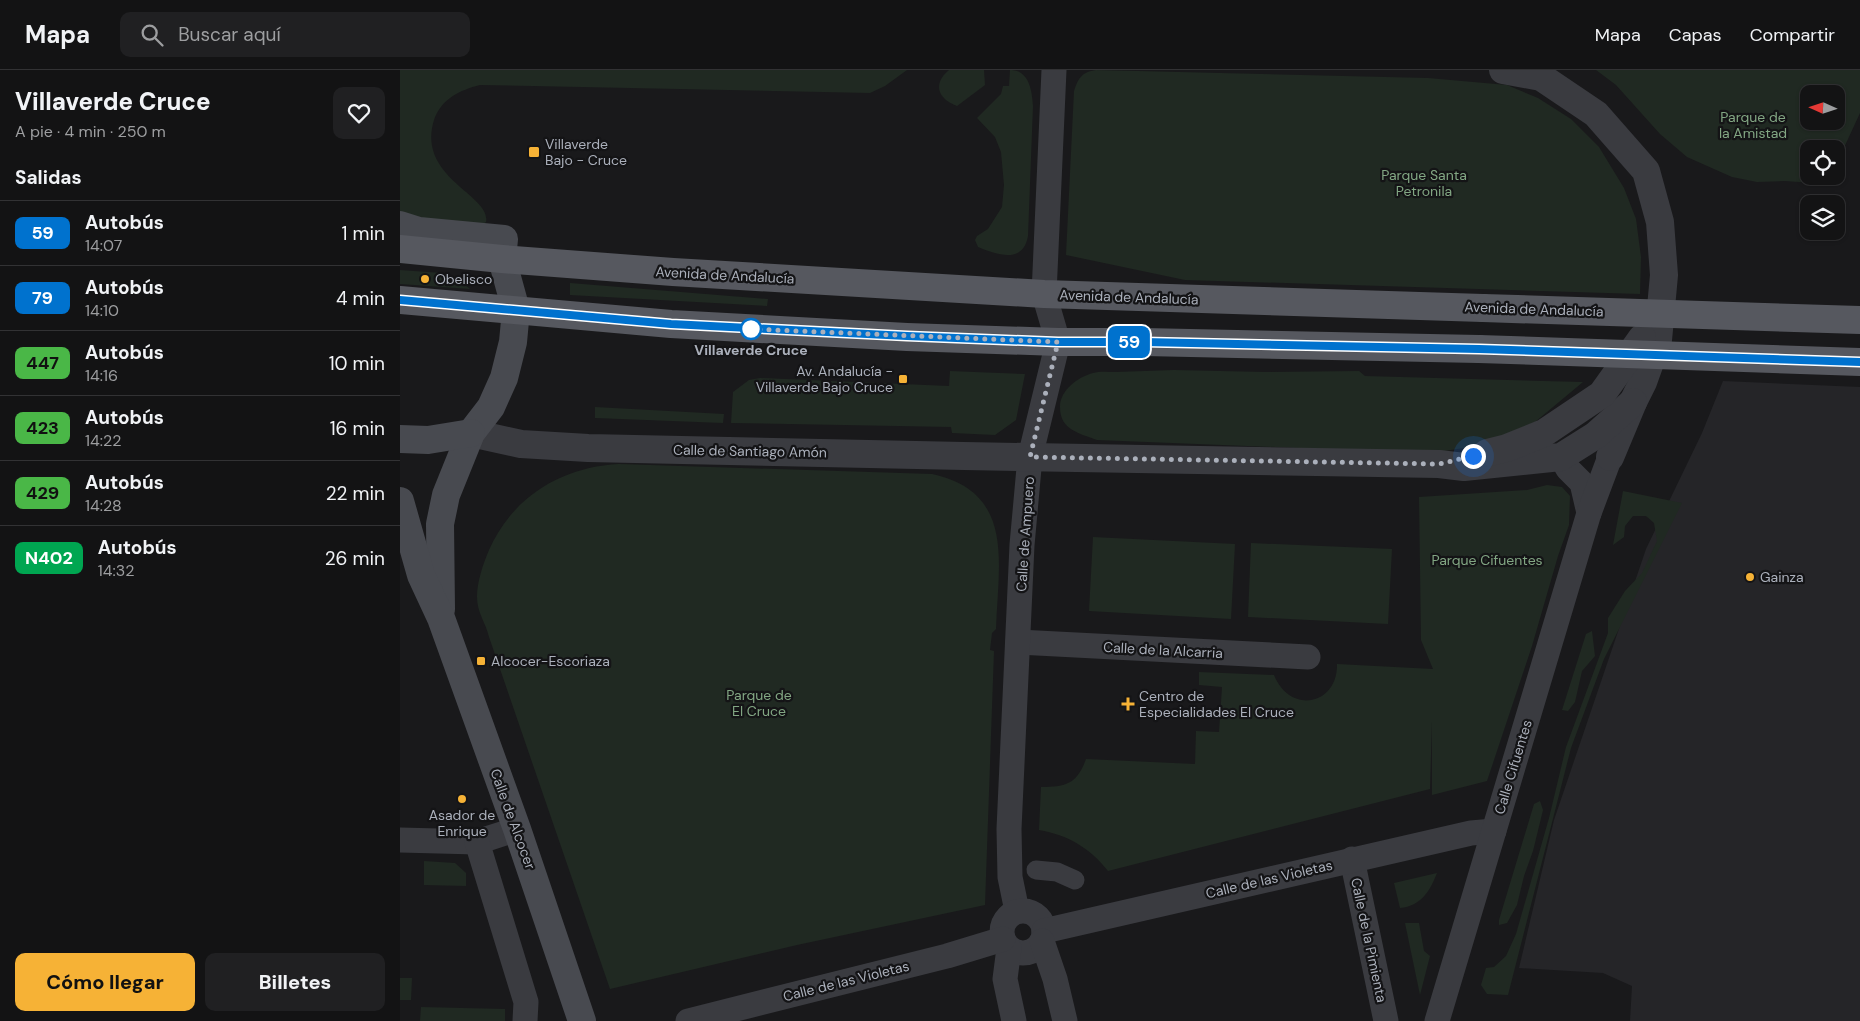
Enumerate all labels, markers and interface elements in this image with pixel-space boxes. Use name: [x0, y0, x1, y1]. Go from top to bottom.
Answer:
search box: [120, 12, 470, 57]
text: Mapa: [25, 19, 90, 50]
icon: search: [138, 21, 166, 49]
text: Buscar aquí: [178, 22, 281, 47]
text: Mapa: [1595, 23, 1641, 47]
text: Capas: [1669, 23, 1722, 47]
text: Compartir: [1750, 23, 1835, 47]
north arrow: [1800, 85, 1845, 130]
map controls: [1800, 85, 1845, 240]
text: Villaverde Cruce: [15, 86, 210, 117]
button: heart: [333, 87, 385, 139]
park label: Parque de la Amistad: [1719, 108, 1787, 142]
text: A pie · 4 min · 250 m: [15, 121, 166, 142]
place label: Villaverde Bajo - Cruce: [545, 135, 627, 169]
button: locate: [1800, 140, 1845, 185]
marker: Villaverde Bajo - Cruce: [527, 145, 541, 159]
text: Salidas: [15, 165, 82, 190]
park label: Parque Santa Petronila: [1381, 166, 1467, 200]
button: layers: [1800, 195, 1845, 240]
text: Autobús: [85, 210, 164, 235]
text: 59: [31, 221, 54, 245]
text: 1 min: [342, 221, 385, 246]
text: 14:07: [85, 235, 122, 256]
street label: Avenida de Andalucía: [655, 262, 795, 288]
place label: Obelisco: [435, 270, 492, 288]
marker: Obelisco: [419, 273, 431, 285]
text: Autobús: [85, 275, 164, 300]
text: 79: [32, 286, 53, 310]
text: 4 min: [336, 286, 385, 311]
street label: Avenida de Andalucía: [1059, 286, 1199, 308]
street label: Avenida de Andalucía: [1464, 298, 1604, 320]
text: 14:10: [85, 300, 119, 321]
marker: Villaverde Cruce: [740, 318, 762, 340]
line badge: 59: [1106, 326, 1152, 358]
text: 59: [1118, 330, 1140, 354]
text: Autobús: [85, 340, 164, 365]
place label: Villaverde Cruce: [694, 341, 808, 359]
text: 447: [26, 351, 59, 375]
text: 10 min: [329, 351, 385, 376]
place label: Av. Andalucía - Villaverde Bajo Cruce: [756, 362, 893, 396]
text: 14:16: [85, 365, 118, 386]
marker: Av. Andalucía - Villaverde Bajo Cruce: [897, 373, 909, 385]
text: Autobús: [85, 405, 164, 430]
text: 423: [26, 416, 59, 440]
text: 16 min: [330, 416, 385, 441]
text: 14:22: [85, 430, 121, 451]
street label: Calle de Santiago Amón: [673, 441, 827, 461]
your location: [1461, 444, 1486, 469]
text: Autobús: [85, 470, 164, 495]
street label: Calle de Ampuero: [1012, 476, 1038, 592]
text: 429: [26, 481, 59, 505]
text: 22 min: [326, 481, 385, 506]
text: 14:28: [85, 495, 122, 516]
text: Autobús: [98, 535, 177, 560]
text: N402: [25, 546, 73, 570]
text: 26 min: [325, 546, 385, 571]
park label: Parque Cifuentes: [1431, 551, 1543, 569]
text: 14:32: [98, 560, 134, 581]
place label: Gainza: [1760, 568, 1804, 586]
marker: Gainza: [1744, 571, 1756, 583]
street label: Calle de la Alcarria: [1103, 638, 1223, 662]
place label: Alcocer-Escoriaza: [491, 652, 610, 670]
marker: Alcocer-Escoriaza: [475, 655, 487, 667]
park label: Parque de El Cruce: [726, 686, 792, 720]
place label: Centro de Especialidades El Cruce: [1139, 687, 1294, 721]
marker: Centro de Especialidades El Cruce: [1121, 697, 1135, 711]
street label: Calle Cifuentes: [1490, 718, 1536, 816]
street label: Calle de Alcocer: [486, 766, 540, 872]
marker: Asador de Enrique: [456, 793, 468, 805]
place label: Asador de Enrique: [429, 806, 495, 840]
street label: Calle de las Violetas: [1204, 856, 1334, 902]
street label: Calle de la Pimienta: [1347, 876, 1391, 1004]
button: Cómo llegar: [15, 953, 195, 1011]
button: Billetes: [205, 953, 385, 1011]
street label: Calle de las Violetas: [781, 957, 911, 1005]

